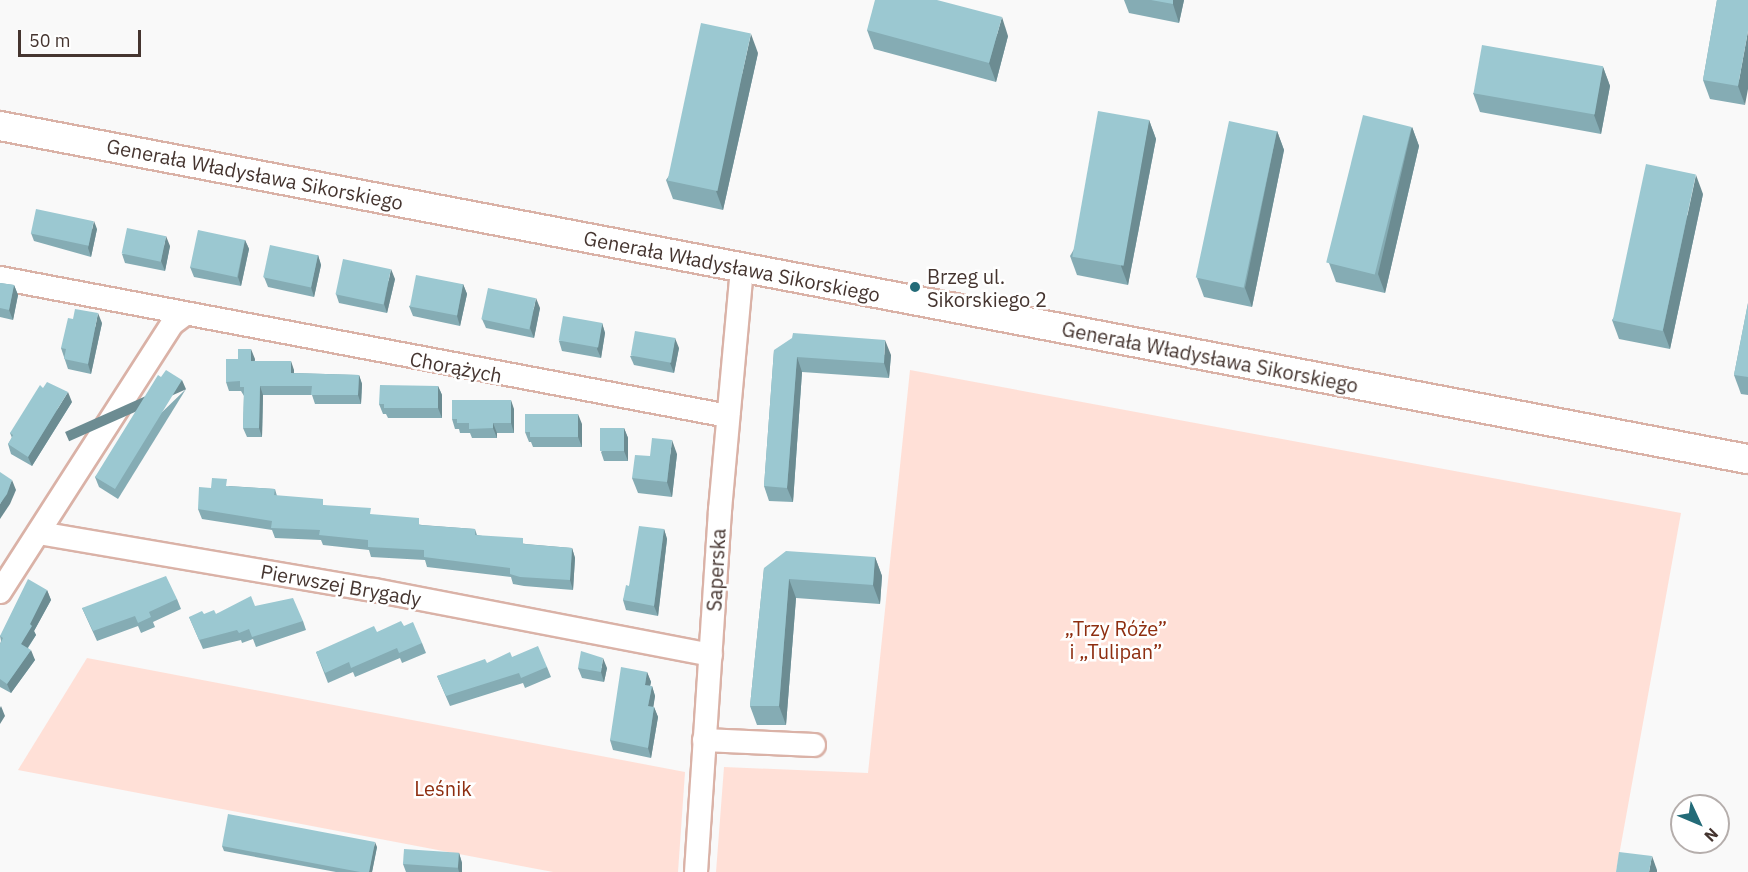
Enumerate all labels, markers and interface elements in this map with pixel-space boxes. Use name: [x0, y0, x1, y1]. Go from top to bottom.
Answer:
scale bar: [21, 18, 144, 56]
text: 50 m: [29, 29, 71, 52]
street label: Generała Władysława Sikorskiego: [105, 133, 405, 215]
street label: Generała Władysława Sikorskiego: [582, 225, 882, 307]
place label: Brzeg ul. Sikorskiego 2: [927, 264, 1047, 311]
marker: Brzeg ul. Sikorskiego 2: [908, 280, 922, 294]
street label: Generała Władysława Sikorskiego: [1060, 316, 1360, 398]
street label: Chorążych: [408, 346, 504, 388]
street label: Saperska: [702, 528, 730, 612]
street label: Pierwszej Brygady: [259, 559, 423, 611]
park label: „Trzy Róże” i „Tulipan”: [1065, 617, 1167, 664]
park label: Leśnik: [414, 776, 472, 800]
north arrow: [1670, 794, 1730, 854]
text: N: [1700, 824, 1723, 846]

